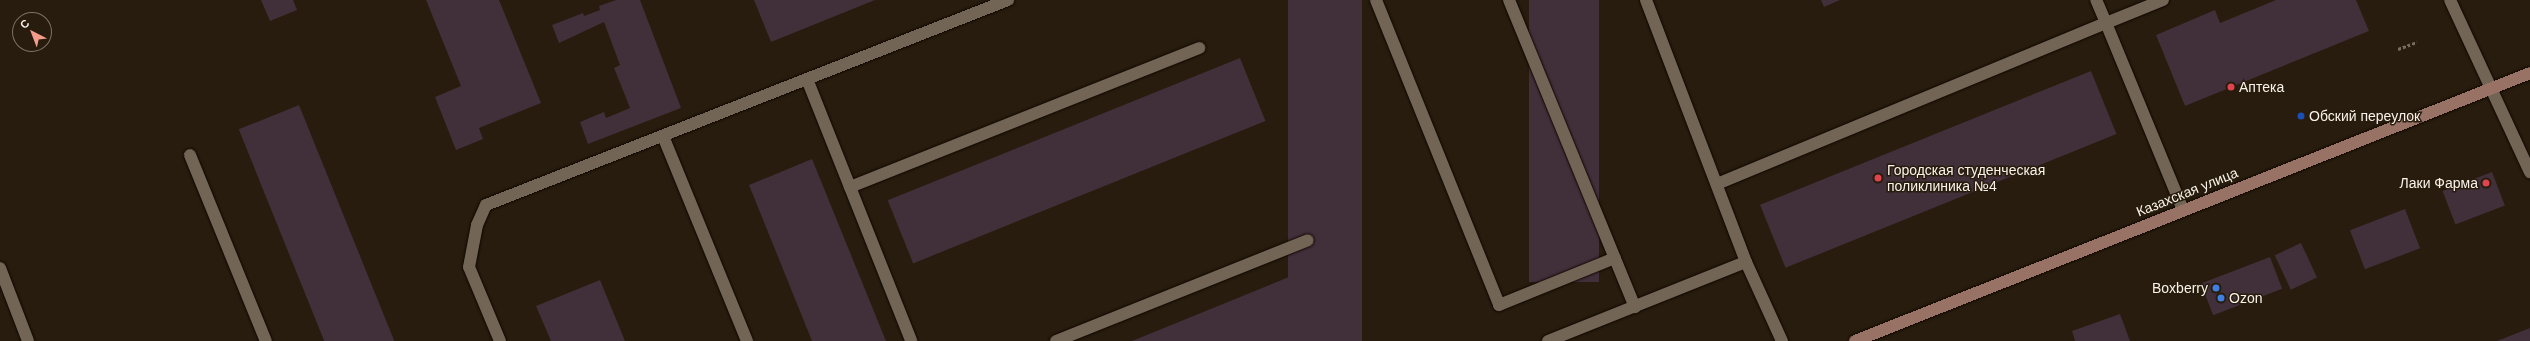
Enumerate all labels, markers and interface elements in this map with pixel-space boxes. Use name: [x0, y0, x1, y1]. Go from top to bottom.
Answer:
north arrow: [12, 12, 52, 52]
text: С: [18, 17, 32, 31]
place label: Аптека: [2239, 79, 2284, 95]
marker: Аптека: [2226, 82, 2236, 92]
place label: Обский переулок: [2309, 108, 2420, 124]
marker: Обский переулок: [2296, 111, 2306, 121]
place label: Городская студенческая поликлиника №4: [1887, 162, 2045, 194]
street label: Казахская улица: [2134, 164, 2240, 220]
marker: Городская студенческая поликлиника №4: [1872, 172, 1884, 184]
place label: Лаки Фарма: [2400, 175, 2478, 191]
marker: Лаки Фарма: [2481, 178, 2491, 188]
place label: Boxberry: [2152, 280, 2208, 296]
marker: Boxberry: [2211, 283, 2221, 293]
place label: Ozon: [2229, 290, 2262, 306]
marker: Ozon: [2216, 293, 2226, 303]

